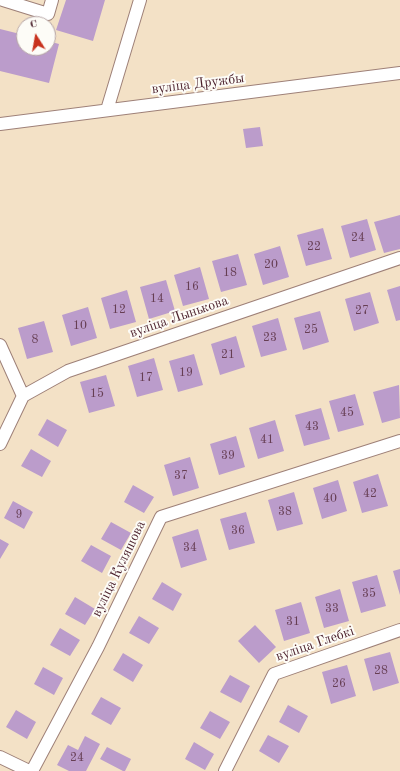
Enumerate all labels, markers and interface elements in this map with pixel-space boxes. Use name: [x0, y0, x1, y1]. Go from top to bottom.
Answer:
north arrow: [16, 16, 56, 56]
text: С: [29, 19, 38, 31]
street label: вуліца Дружбы: [151, 70, 245, 98]
house number: 24: [351, 231, 365, 245]
house number: 22: [307, 240, 321, 254]
house number: 20: [264, 258, 278, 272]
house number: 18: [223, 266, 237, 280]
house number: 16: [185, 280, 199, 294]
street label: вуліца Лынькова: [127, 292, 231, 342]
house number: 14: [150, 292, 164, 306]
house number: 12: [112, 303, 126, 317]
house number: 27: [355, 304, 369, 318]
house number: 10: [73, 319, 87, 333]
house number: 25: [304, 323, 318, 337]
house number: 23: [263, 331, 277, 345]
house number: 8: [32, 333, 38, 347]
house number: 21: [221, 348, 235, 362]
house number: 19: [179, 366, 193, 380]
house number: 17: [139, 371, 153, 385]
house number: 15: [90, 387, 104, 401]
house number: 45: [340, 406, 354, 420]
house number: 43: [305, 420, 319, 434]
house number: 41: [260, 433, 274, 447]
house number: 39: [221, 449, 235, 463]
house number: 37: [174, 469, 188, 483]
house number: 42: [363, 487, 377, 501]
house number: 40: [323, 492, 337, 506]
house number: 38: [278, 505, 292, 519]
house number: 9: [16, 508, 22, 522]
street label: вуліца Куляшова: [88, 518, 150, 620]
house number: 36: [231, 524, 245, 538]
house number: 34: [183, 541, 197, 555]
house number: 35: [362, 587, 376, 601]
house number: 33: [325, 602, 339, 616]
house number: 31: [286, 615, 300, 629]
street label: вуліца Глебкі: [274, 623, 356, 665]
house number: 28: [374, 664, 388, 678]
house number: 26: [332, 677, 346, 691]
house number: 24: [70, 751, 84, 765]

